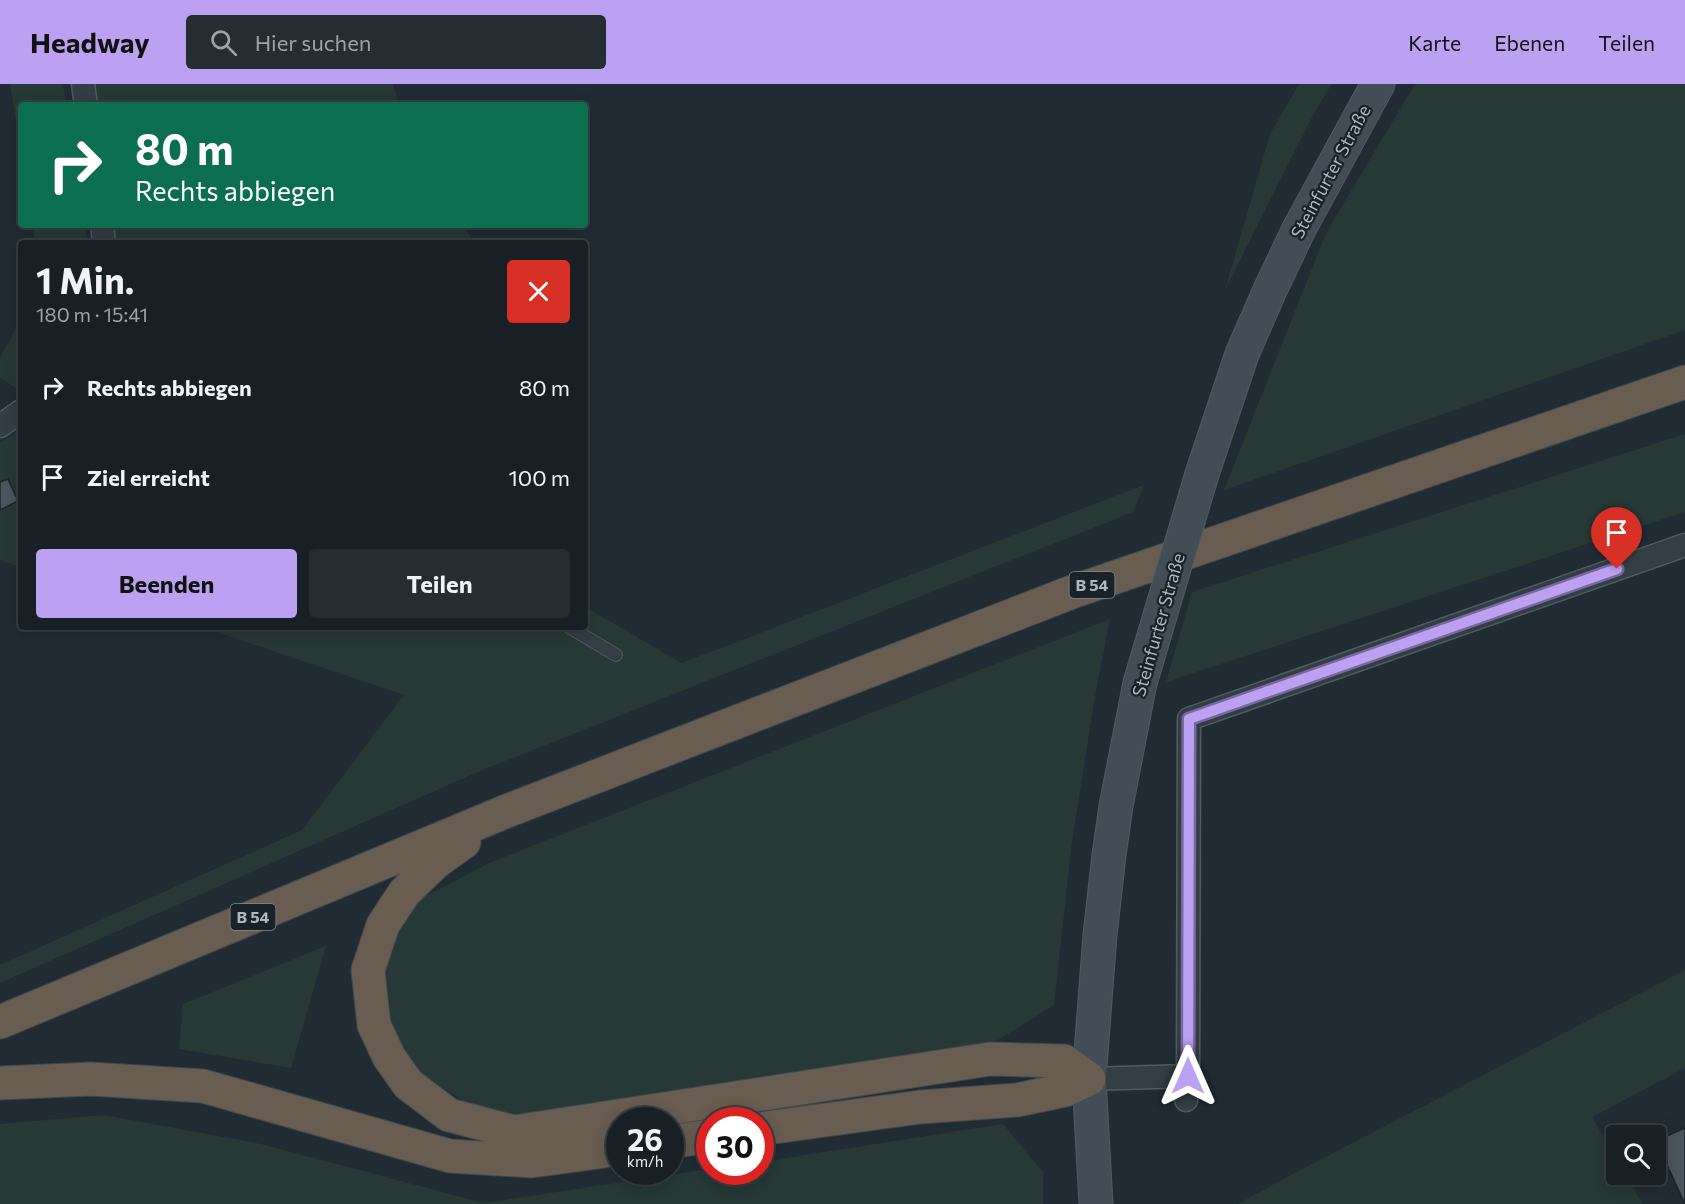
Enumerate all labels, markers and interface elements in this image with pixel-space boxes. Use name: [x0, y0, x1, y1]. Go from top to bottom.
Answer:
search box: [186, 15, 606, 69]
text: Headway: [30, 25, 150, 59]
icon: search: [207, 26, 240, 59]
text: Hier suchen: [255, 29, 371, 56]
text: Karte: [1408, 30, 1461, 55]
text: Ebenen: [1494, 30, 1565, 55]
text: Teilen: [1598, 30, 1655, 55]
street label: Steinfurter Straße: [1286, 101, 1375, 242]
text: 80 m: [135, 122, 234, 174]
icon: right: [36, 126, 114, 204]
text: Rechts abbiegen: [135, 174, 335, 207]
text: 1 Min.: [36, 257, 134, 301]
button: close: [507, 260, 570, 323]
text: 180 m · 15:41: [36, 302, 148, 326]
icon: right: [36, 371, 69, 404]
text: Rechts abbiegen: [87, 374, 252, 401]
text: 80 m: [519, 374, 570, 401]
icon: arrive: [36, 461, 69, 494]
text: Ziel erreicht: [87, 464, 210, 491]
text: 100 m: [508, 464, 570, 491]
pin: [1591, 507, 1642, 569]
icon: arrive: [1600, 516, 1633, 549]
button: Beenden: [36, 549, 297, 618]
button: Teilen: [309, 549, 570, 618]
street label: Steinfurter Straße: [1127, 550, 1189, 699]
road number: B 54: [1070, 572, 1114, 598]
road number: B 54: [230, 904, 276, 930]
position arrow: [1156, 1044, 1220, 1108]
speed limit sign: 30: [696, 1107, 774, 1185]
text: 26: [627, 1120, 663, 1157]
map controls: [1606, 1125, 1666, 1185]
button: search: [1606, 1125, 1666, 1185]
text: km/h: [627, 1152, 663, 1170]

